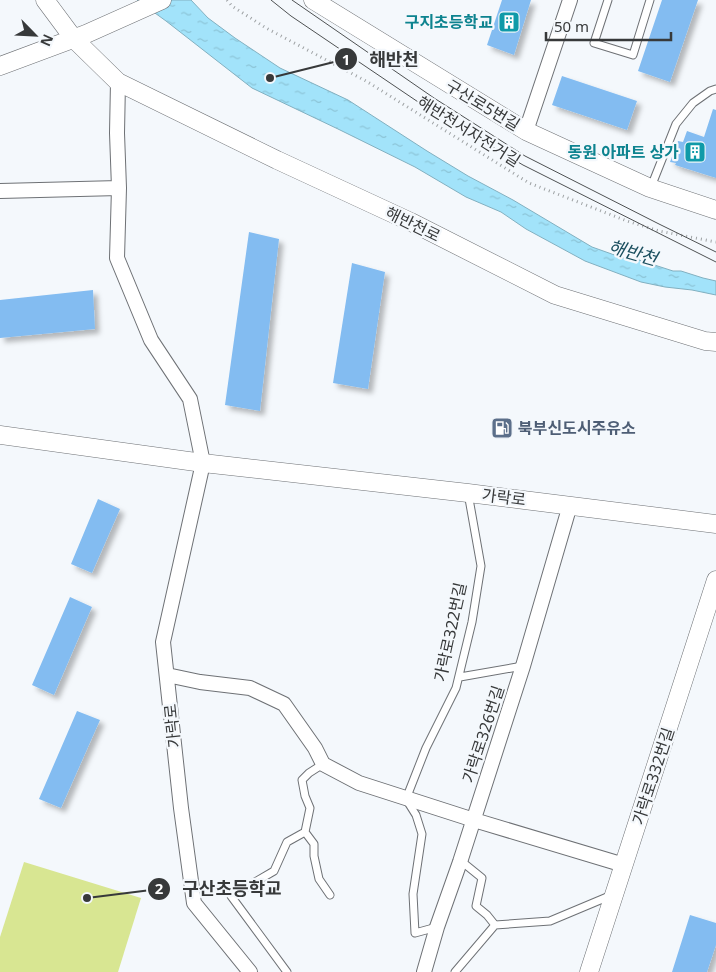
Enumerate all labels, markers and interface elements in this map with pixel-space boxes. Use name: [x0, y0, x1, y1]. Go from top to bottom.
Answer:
north arrow: [10, 10, 60, 60]
building icon: 구지초등학교: [497, 10, 521, 34]
scale bar: [546, 10, 671, 42]
place label: 구지초등학교: [405, 11, 493, 33]
text: 50 m: [554, 16, 589, 36]
text: N: [36, 31, 58, 50]
callout: 해반천: [334, 43, 428, 76]
text: 해반천: [369, 47, 419, 71]
text: 1: [342, 49, 350, 69]
street label: 구산로5번길: [442, 74, 524, 136]
street label: 해반천서자전거길: [413, 90, 525, 172]
building icon: 동원 아파트 상가: [683, 140, 707, 164]
place label: 동원 아파트 상가: [568, 141, 679, 163]
street label: 해반천로: [382, 201, 445, 247]
water label: 해반천: [606, 234, 663, 271]
fuel station icon: 북부신도시주유소: [490, 416, 514, 440]
place label: 북부신도시주유소: [518, 417, 636, 439]
street label: 가락로: [481, 483, 528, 511]
street label: 가락로322번길: [429, 580, 471, 684]
street label: 가락로326번길: [457, 683, 509, 785]
street label: 가락로: [159, 703, 185, 749]
street label: 가락로332번길: [627, 725, 679, 827]
callout: 구산초등학교: [147, 873, 291, 906]
text: 구산초등학교: [182, 876, 282, 900]
text: 2: [155, 878, 164, 898]

